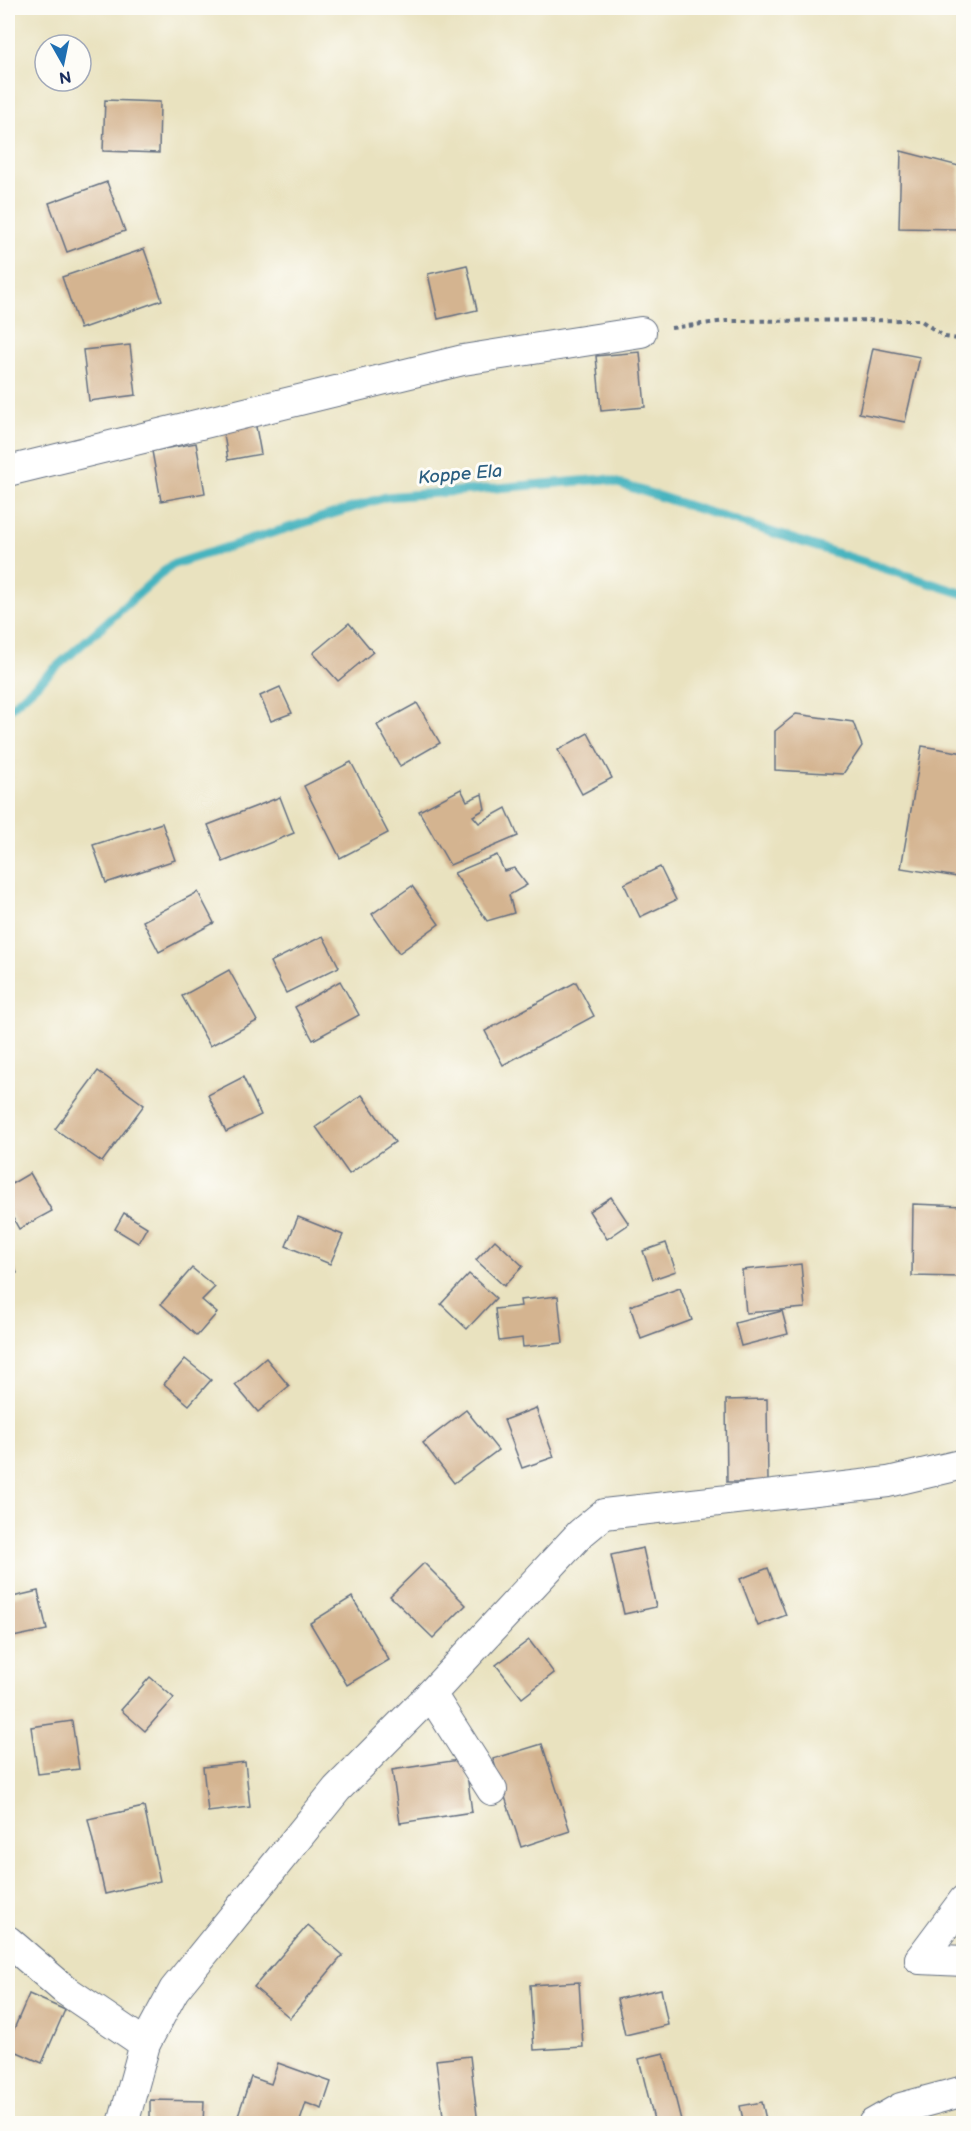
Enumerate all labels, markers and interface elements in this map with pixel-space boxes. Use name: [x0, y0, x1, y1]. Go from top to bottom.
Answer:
north arrow: [33, 33, 93, 93]
text: N: [58, 66, 73, 87]
water label: Koppe Ela: [417, 460, 503, 489]

